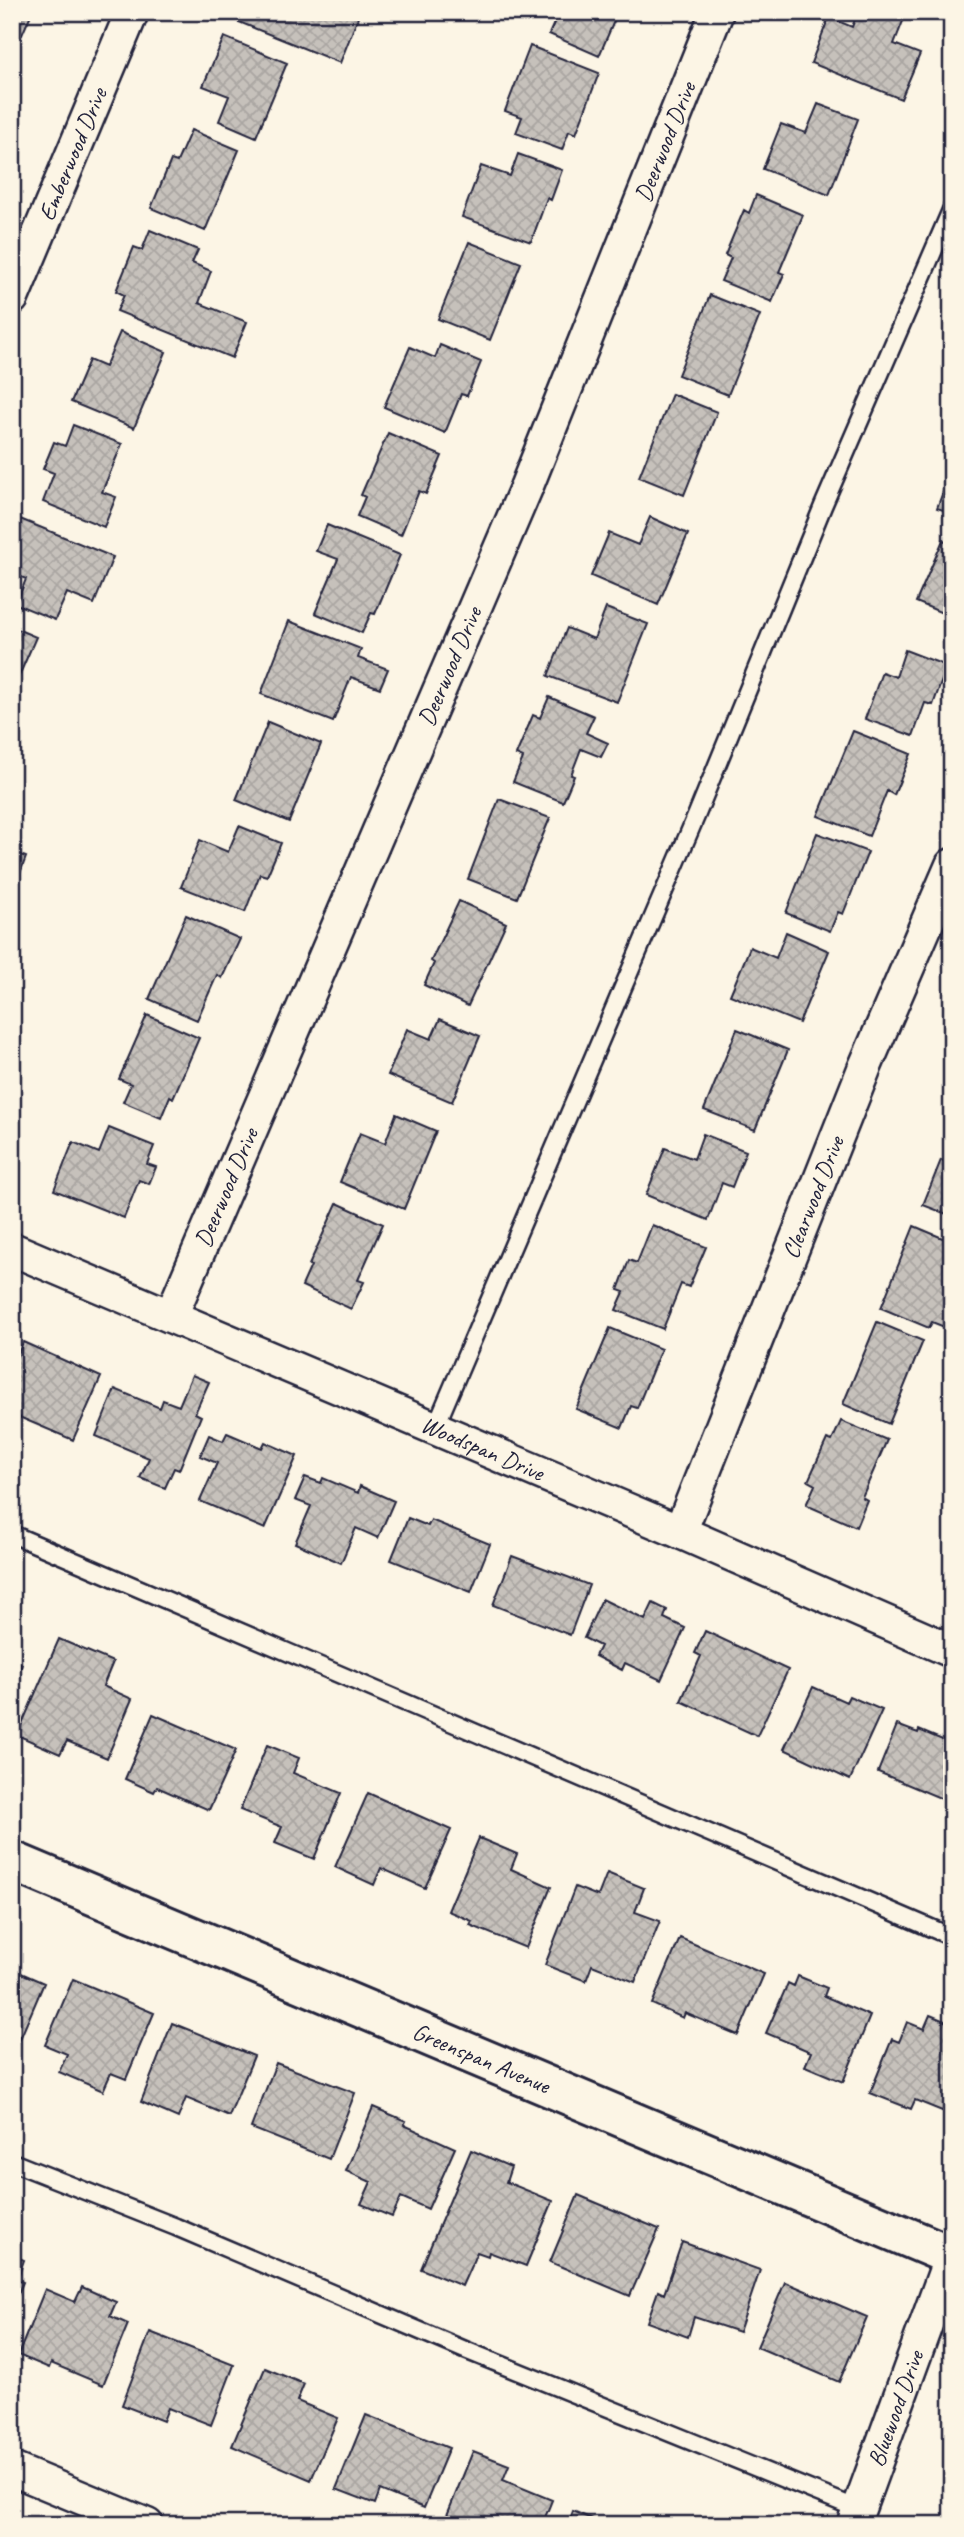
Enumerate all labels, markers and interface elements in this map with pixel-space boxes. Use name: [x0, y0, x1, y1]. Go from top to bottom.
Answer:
street label: Deerwood Drive: [628, 76, 703, 206]
street label: Emberwood Drive: [31, 81, 114, 225]
street label: Deerwood Drive: [411, 600, 489, 730]
street label: Deerwood Drive: [188, 1121, 266, 1251]
street label: Clearwood Drive: [775, 1130, 852, 1263]
street label: Woodspan Drive: [417, 1409, 550, 1488]
street label: Greenspan Avenue: [408, 2016, 556, 2101]
street label: Bluewood Drive: [861, 2344, 931, 2471]

